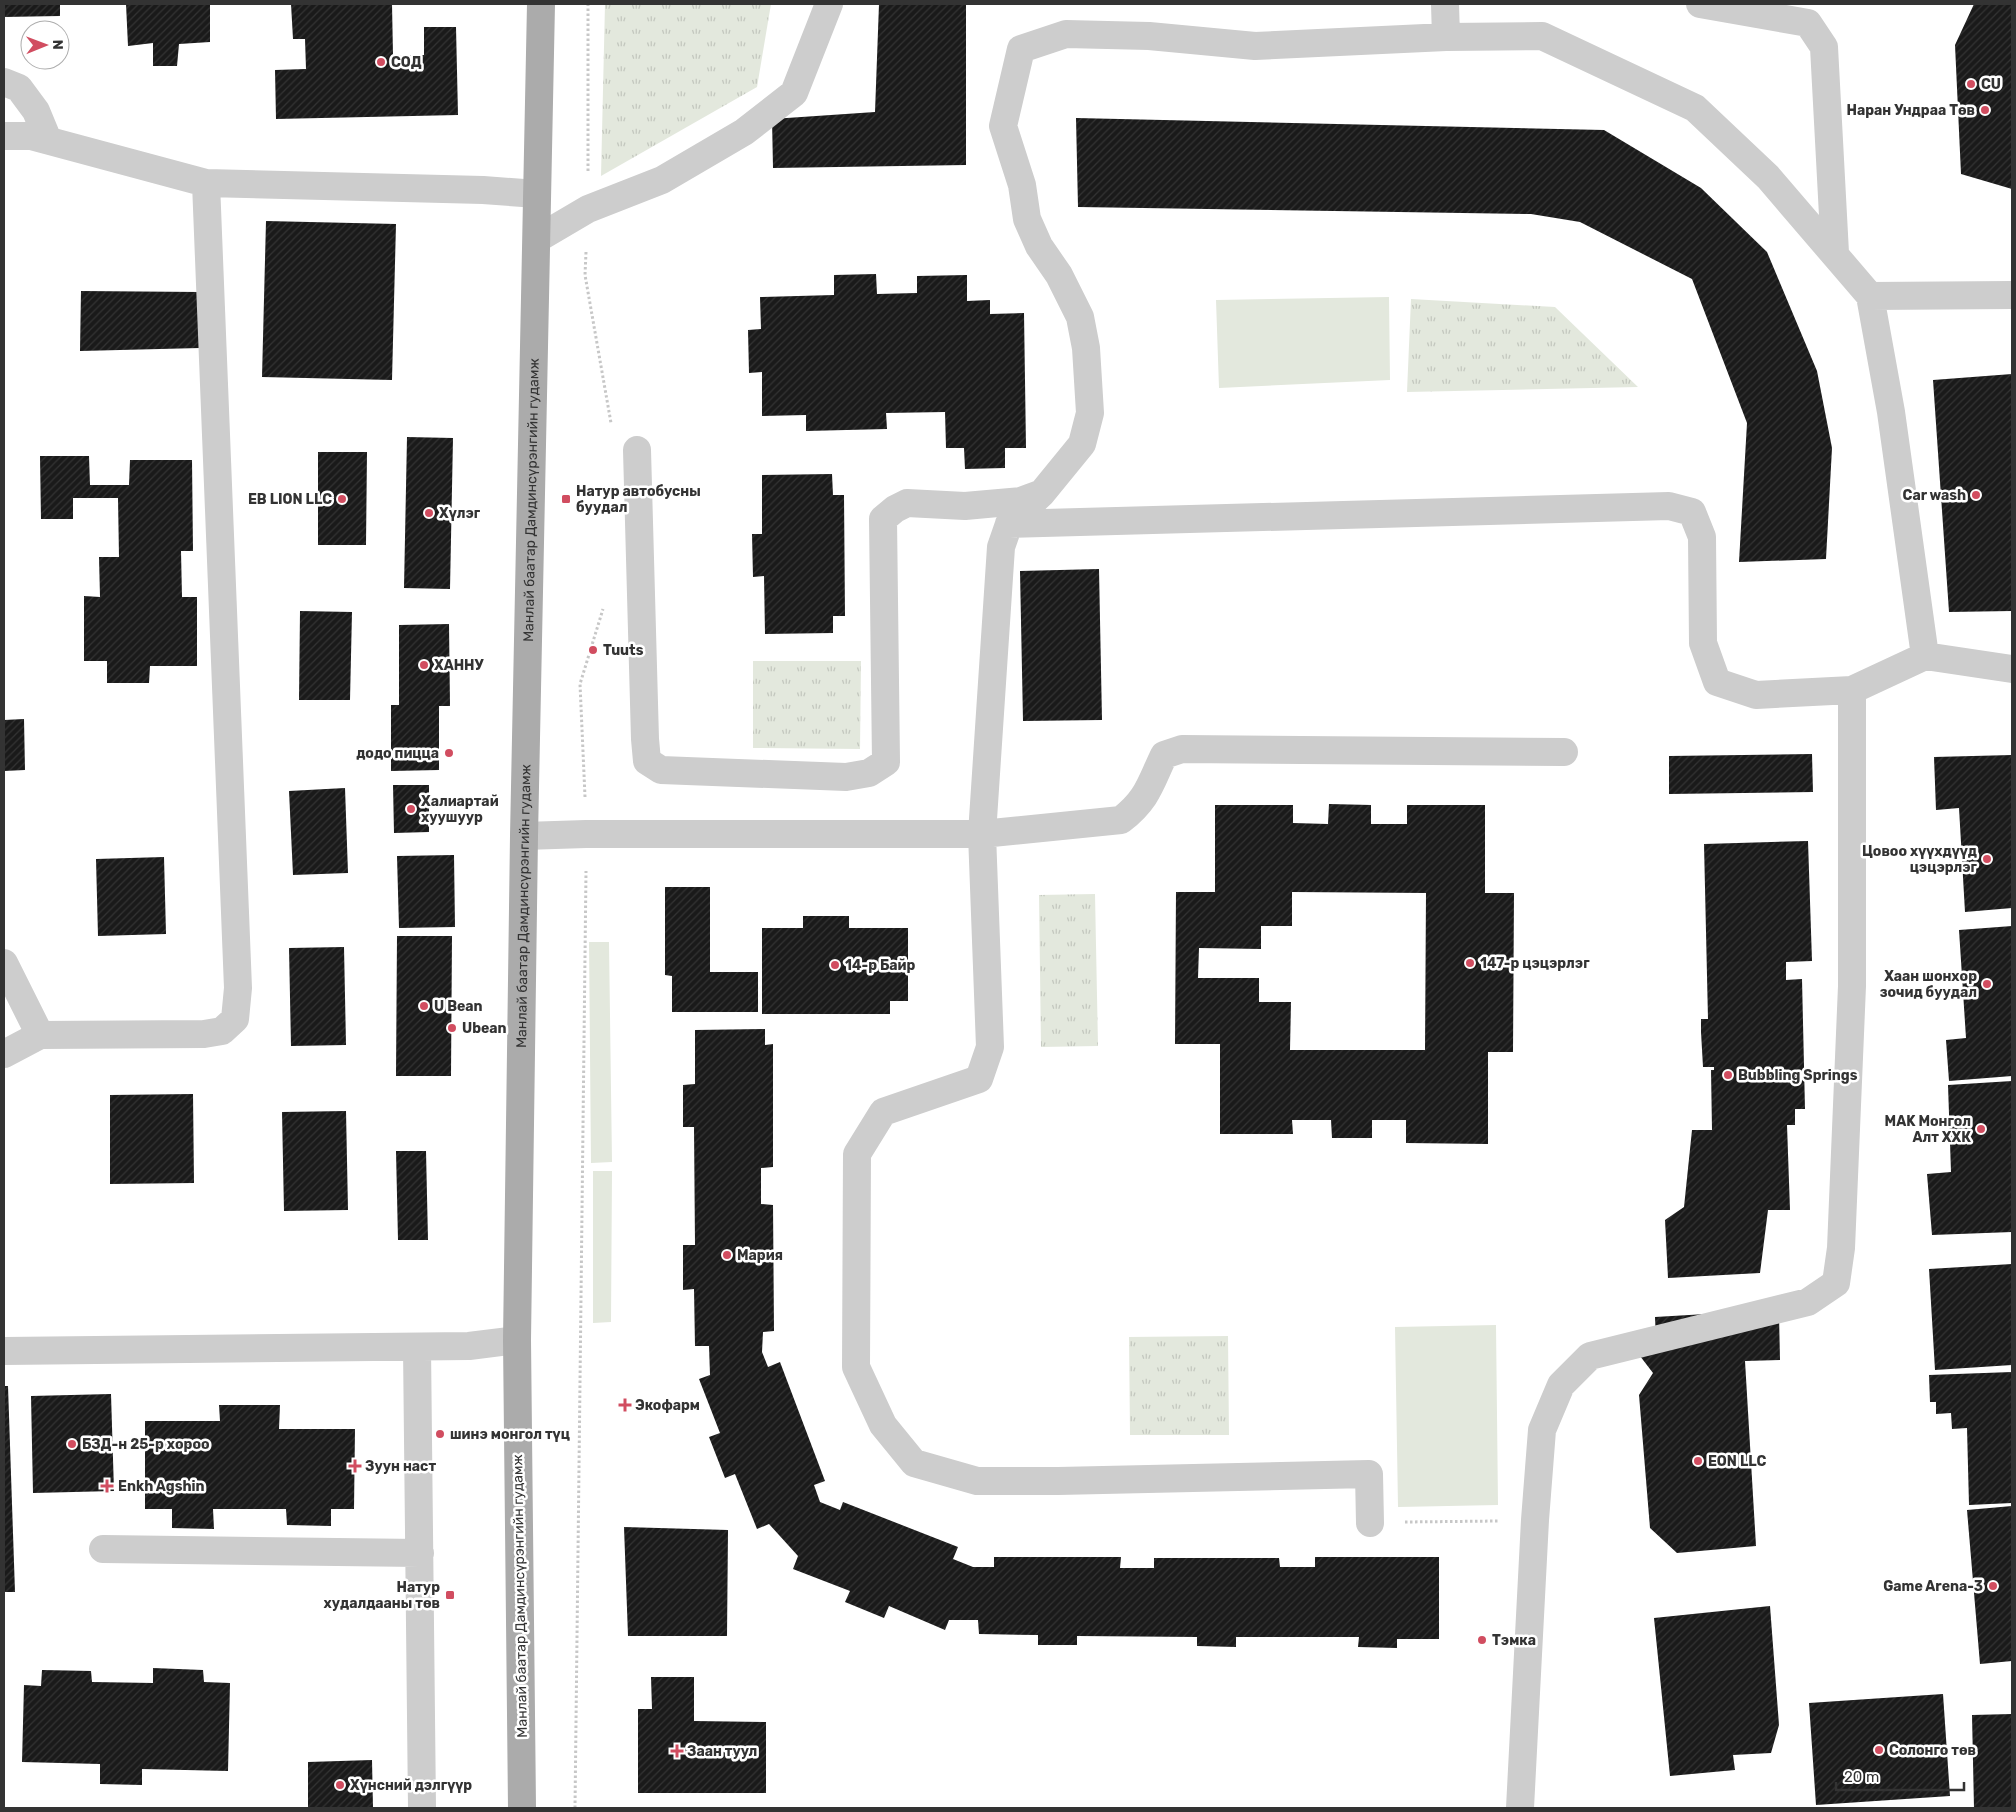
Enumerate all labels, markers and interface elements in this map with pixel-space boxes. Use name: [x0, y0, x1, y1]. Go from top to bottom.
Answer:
north arrow: [20, 20, 70, 70]
text: N: [49, 40, 66, 50]
place label: СОД: [391, 54, 422, 71]
marker: СОД: [375, 56, 387, 68]
place label: CU: [1981, 76, 2001, 93]
marker: CU: [1965, 78, 1977, 90]
place label: Наран Ундраа Төв: [1846, 102, 1975, 119]
marker: Наран Ундраа Төв: [1979, 104, 1991, 116]
street label: Манлай баатар Дамдинсүрэнгийн гудамж: [519, 358, 542, 642]
place label: Натур автобусны буудал: [576, 483, 701, 516]
place label: Car wash: [1903, 487, 1966, 504]
marker: Car wash: [1970, 489, 1982, 501]
place label: EB LION LLC: [248, 491, 332, 508]
marker: EB LION LLC: [336, 493, 348, 505]
marker: Натур автобусны буудал: [560, 493, 572, 505]
place label: Хүлэг: [439, 505, 481, 522]
marker: Хүлэг: [423, 507, 435, 519]
place label: Tuuts: [603, 642, 644, 659]
marker: Tuuts: [587, 644, 599, 656]
place label: ХАННУ: [434, 657, 485, 674]
marker: ХАННУ: [418, 659, 430, 671]
place label: додо пицца: [356, 745, 439, 762]
marker: додо пицца: [443, 747, 455, 759]
street label: Манлай баатар Дамдинсүрэнгийн гудамж: [513, 764, 534, 1048]
place label: Халиартай хуушуур: [421, 793, 499, 826]
marker: Халиартай хуушуур: [405, 803, 417, 815]
place label: Цовоо хүүхдүүд цэцэрлэг: [1862, 843, 1978, 876]
marker: Цовоо хүүхдүүд цэцэрлэг: [1981, 853, 1993, 865]
place label: 147-р цэцэрлэг: [1480, 955, 1590, 972]
place label: 14-р Байр: [845, 957, 915, 974]
marker: 147-р цэцэрлэг: [1464, 957, 1476, 969]
marker: 14-р Байр: [829, 959, 841, 971]
place label: Хаан шонхор зочид буудал: [1880, 968, 1977, 1001]
marker: Хаан шонхор зочид буудал: [1981, 978, 1993, 990]
place label: U Bean: [434, 998, 483, 1015]
marker: U Bean: [418, 1000, 430, 1012]
place label: Ubean: [462, 1020, 507, 1037]
marker: Ubean: [446, 1022, 458, 1034]
place label: Bubbling Springs: [1738, 1067, 1858, 1084]
marker: Bubbling Springs: [1722, 1069, 1734, 1081]
place label: MAK Монгол Алт ХХК: [1885, 1113, 1971, 1146]
marker: MAK Монгол Алт ХХК: [1975, 1123, 1987, 1135]
place label: Мария: [737, 1247, 783, 1264]
marker: Мария: [721, 1249, 733, 1261]
place label: Экофарм: [635, 1397, 700, 1414]
marker: Экофарм: [619, 1399, 631, 1411]
place label: шинэ монгол түц: [450, 1426, 570, 1443]
marker: шинэ монгол түц: [434, 1428, 446, 1440]
place label: БЗД-н 25-р хороо: [82, 1436, 210, 1453]
marker: БЗД-н 25-р хороо: [66, 1438, 78, 1450]
place label: EON LLC: [1708, 1453, 1766, 1470]
street label: Манлай баатар Дамдинсүрэнгийн гудамж: [509, 1454, 531, 1738]
marker: EON LLC: [1692, 1455, 1704, 1467]
place label: Зуун наст: [365, 1458, 436, 1475]
marker: Зуун наст: [349, 1460, 361, 1472]
place label: Enkh Agshin: [118, 1478, 205, 1495]
marker: Enkh Agshin: [100, 1479, 114, 1493]
place label: Game Arena-3: [1883, 1578, 1983, 1595]
place label: Натур худалдааны төв: [323, 1579, 440, 1612]
marker: Game Arena-3: [1987, 1580, 1999, 1592]
marker: Натур худалдааны төв: [444, 1589, 456, 1601]
place label: Тэмка: [1492, 1632, 1536, 1649]
marker: Тэмка: [1476, 1634, 1488, 1646]
place label: Солонго төв: [1889, 1742, 1976, 1759]
place label: Заан туул: [687, 1743, 757, 1760]
marker: Солонго төв: [1873, 1744, 1885, 1756]
marker: Заан туул: [671, 1745, 683, 1757]
scale bar: [1836, 1760, 1964, 1792]
text: 20 m: [1844, 1768, 1879, 1786]
place label: Хүнсний дэлгүүр: [350, 1777, 472, 1794]
marker: Хүнсний дэлгүүр: [334, 1779, 346, 1791]

